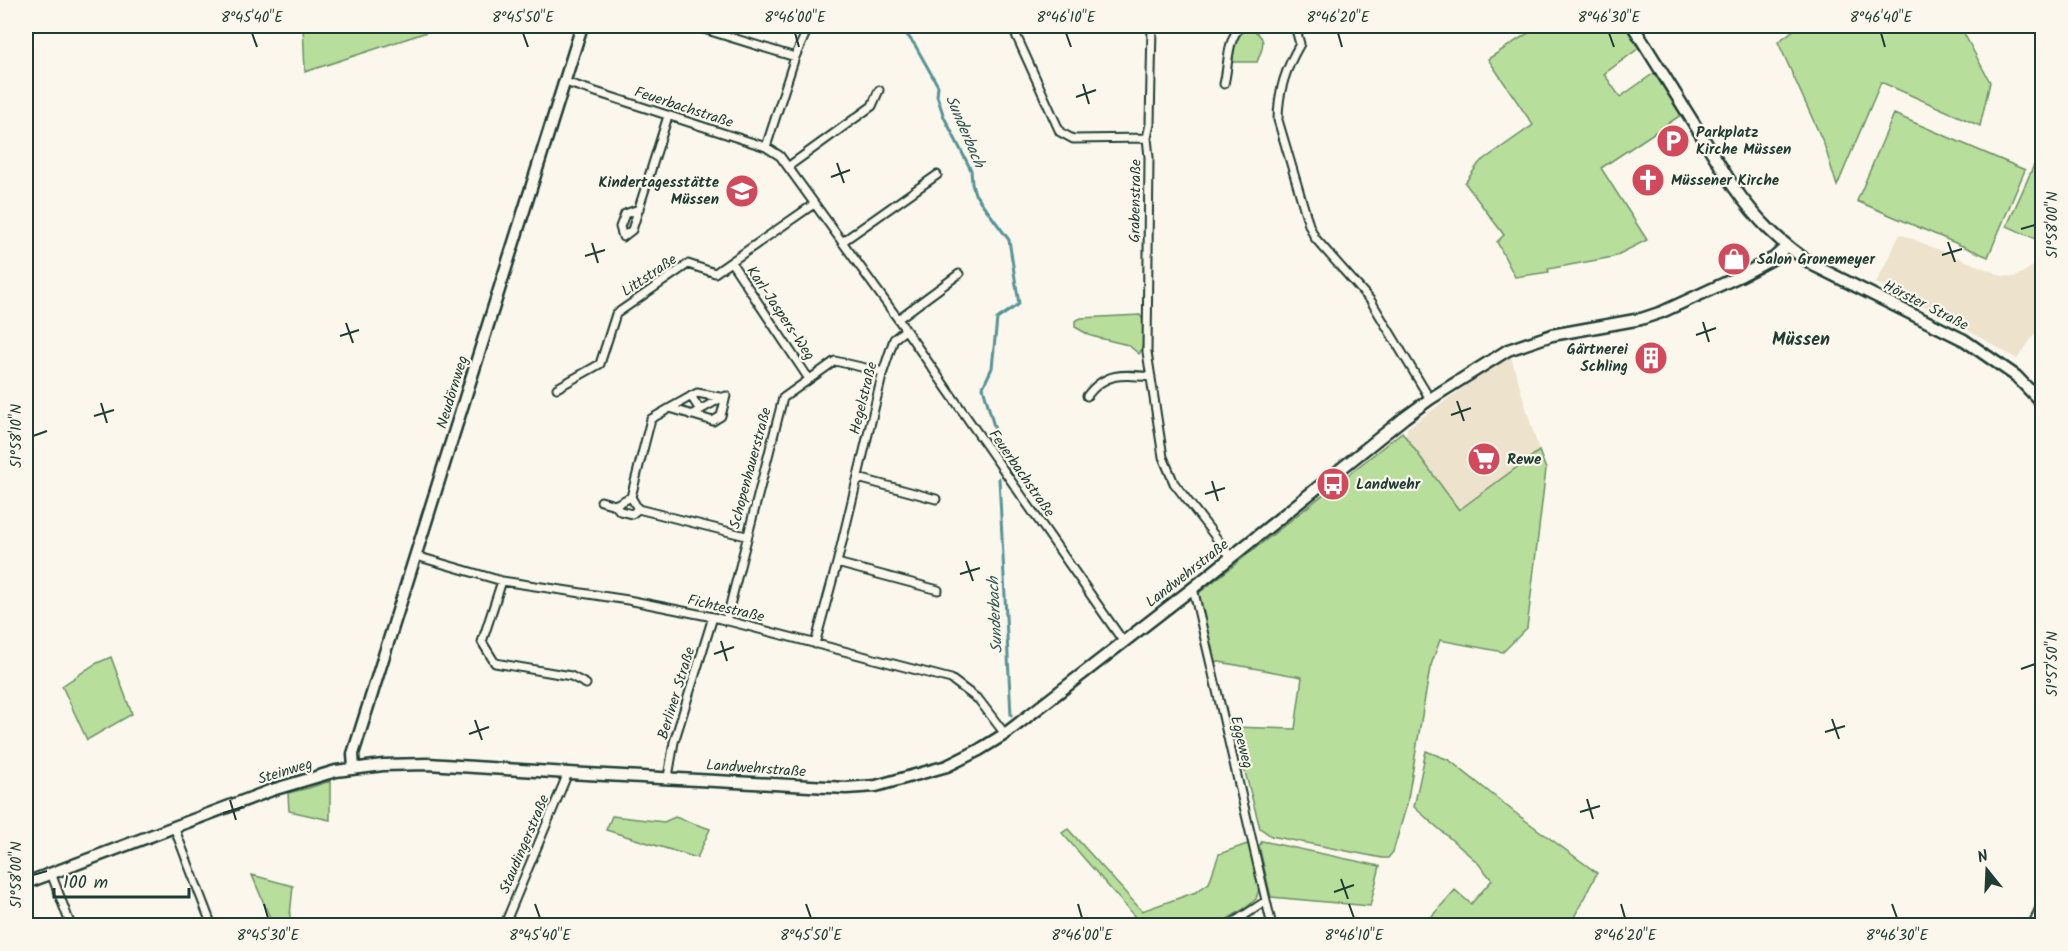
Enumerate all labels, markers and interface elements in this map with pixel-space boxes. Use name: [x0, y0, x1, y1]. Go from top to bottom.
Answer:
text: 8°45'40"E: [221, 6, 284, 30]
text: 8°45'50"E: [492, 6, 555, 30]
text: 8°46'00"E: [764, 6, 827, 30]
text: 8°46'10"E: [1037, 6, 1097, 30]
text: 8°46'20"E: [1307, 6, 1371, 30]
text: 8°46'30"E: [1578, 6, 1642, 30]
text: 8°46'40"E: [1850, 6, 1913, 30]
street label: Feuerbachstraße: [631, 81, 737, 135]
water label: Sunderbach: [938, 91, 992, 173]
place label: Parkplatz Kirche Müssen: [1696, 121, 1791, 162]
parking icon: Parkplatz Kirche Müssen: [1655, 123, 1691, 159]
street label: Grabenstraße: [1123, 159, 1149, 243]
church icon: Müssener Kirche: [1630, 162, 1666, 198]
place label: Müssener Kirche: [1671, 169, 1780, 193]
place label: Kindertagesstätte Müssen: [599, 171, 720, 212]
school or university icon: Kindertagesstätte Müssen: [724, 173, 760, 209]
text: 51°58'00"N: [2041, 191, 2065, 259]
shop icon: Salon Gronemeyer: [1716, 241, 1752, 277]
street label: Littstraße: [617, 248, 683, 303]
place label: Salon Gronemeyer: [1757, 248, 1875, 272]
street label: Karl-Jaspers-Weg: [740, 261, 821, 366]
street label: Hörster Straße: [1879, 274, 1973, 338]
district label: Müssen: [1772, 326, 1830, 355]
place label: Gärtnerei Schling: [1567, 338, 1629, 379]
building icon: Gärtnerei Schling: [1633, 340, 1669, 376]
street label: Neudörnweg: [430, 353, 475, 432]
street label: Hegelstraße: [843, 359, 885, 437]
text: 51°58'10"N: [5, 404, 29, 468]
street label: Schopenhauerstraße: [723, 404, 779, 532]
street label: Feuerbachstraße: [982, 425, 1061, 523]
supermarket icon: Rewe: [1466, 441, 1502, 477]
place label: Rewe: [1507, 448, 1542, 472]
bus stop icon: Landwehr: [1315, 466, 1351, 502]
place label: Landwehr: [1356, 473, 1421, 497]
street label: Landwehrstraße: [1141, 533, 1235, 614]
water label: Sunderbach: [981, 575, 1010, 654]
street label: Fichtestraße: [685, 588, 767, 630]
text: 51°57'50"N: [2041, 631, 2065, 697]
street label: Berliner Straße: [652, 644, 702, 742]
street label: Eggeweg: [1223, 713, 1259, 771]
street label: Steinweg: [255, 752, 316, 792]
street label: Landwehrstraße: [705, 754, 807, 784]
street label: Staudingerstraße: [493, 791, 557, 898]
north arrow: [1957, 840, 2017, 900]
text: 51°58'00"N: [5, 841, 29, 909]
text: N: [1974, 844, 1991, 871]
scale bar: [54, 861, 189, 899]
text: 100 m: [63, 869, 108, 898]
text: 8°45'30"E: [237, 924, 300, 948]
text: 8°45'40"E: [509, 924, 572, 948]
text: 8°45'50"E: [780, 924, 843, 948]
text: 8°46'00"E: [1051, 924, 1114, 948]
text: 8°46'10"E: [1325, 924, 1385, 948]
text: 8°46'20"E: [1594, 924, 1658, 948]
text: 8°46'30"E: [1866, 924, 1930, 948]

